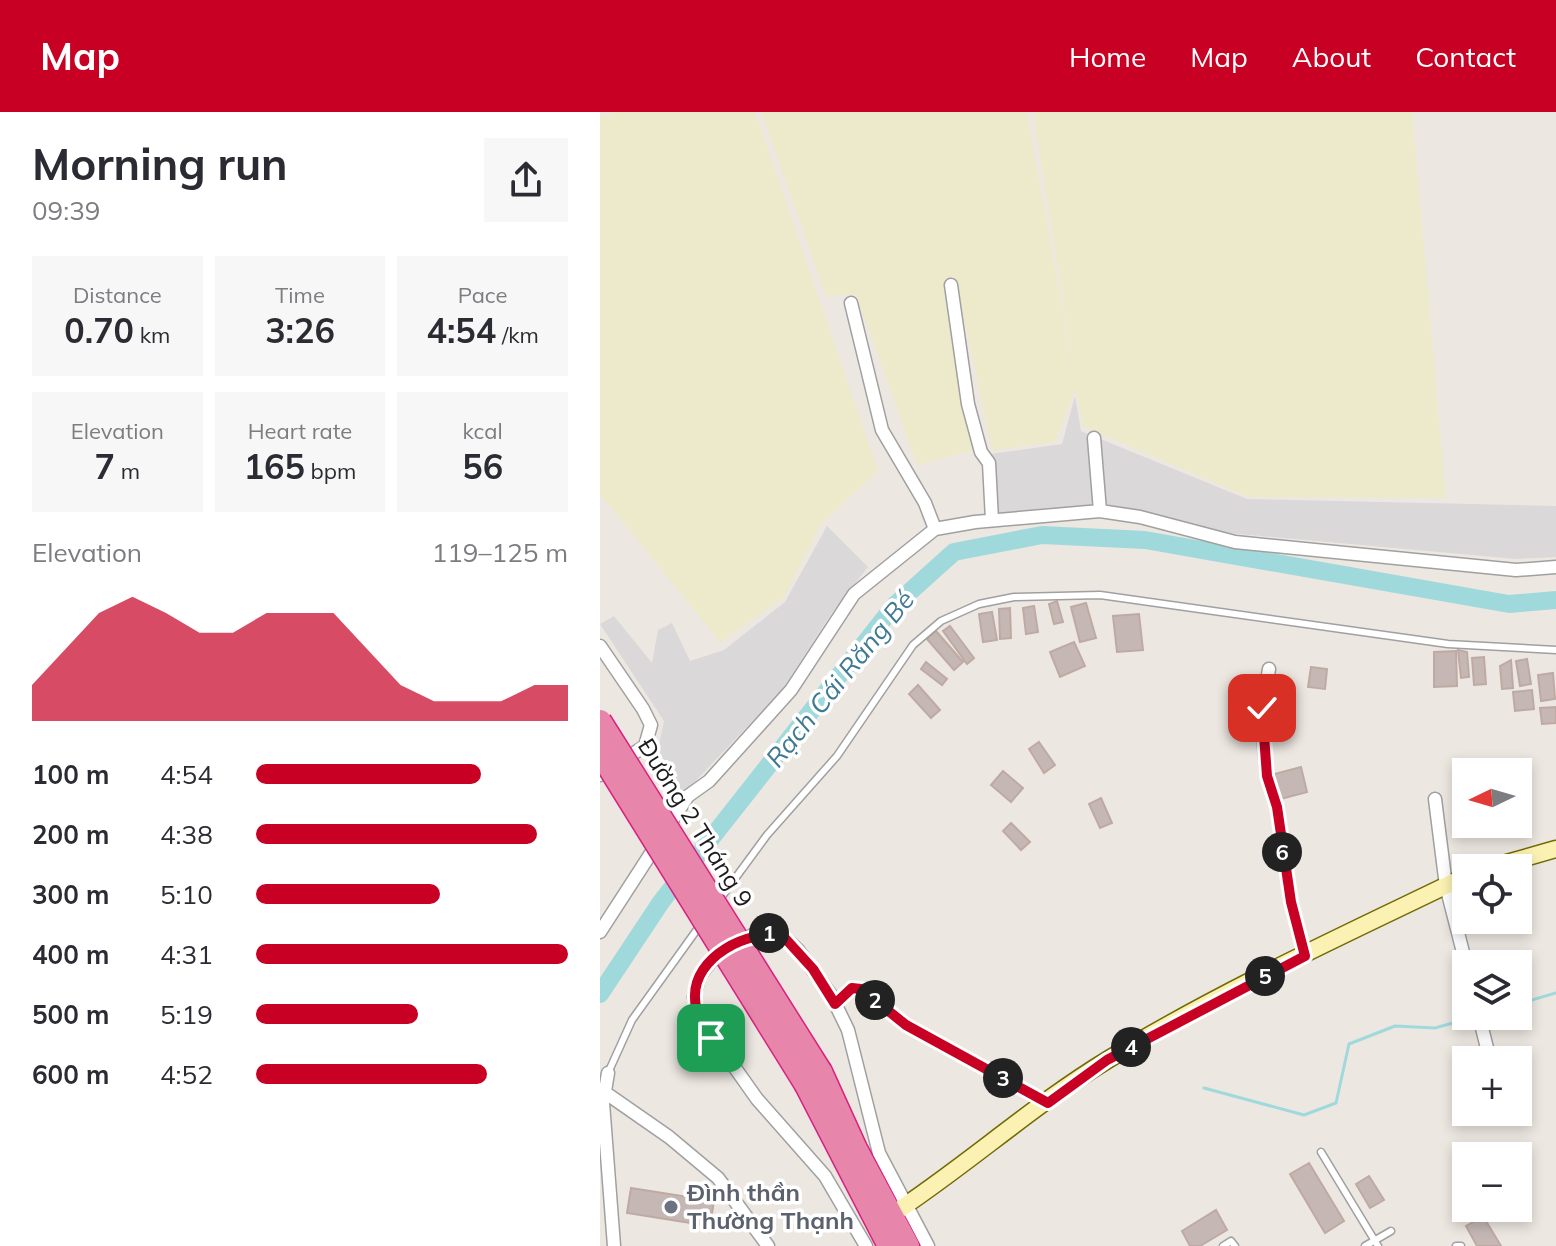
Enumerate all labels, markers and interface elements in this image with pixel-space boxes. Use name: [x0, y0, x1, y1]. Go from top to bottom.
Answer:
text: Map: [40, 32, 120, 80]
text: Home: [1069, 39, 1146, 74]
text: Map: [1190, 39, 1248, 74]
text: About: [1292, 39, 1371, 74]
text: Contact: [1415, 39, 1516, 74]
text: Morning run: [32, 136, 288, 191]
button: share: [484, 138, 568, 222]
text: 09:39: [32, 194, 100, 227]
text: Distance: [73, 281, 162, 309]
text: Time: [275, 281, 325, 309]
text: Pace: [458, 281, 507, 309]
text: 0.70: [64, 309, 134, 352]
text: 3:26: [265, 309, 335, 352]
text: 4:54: [427, 309, 496, 352]
text: km: [134, 321, 170, 349]
text: /km: [496, 321, 539, 349]
text: Elevation: [71, 417, 164, 445]
text: Heart rate: [248, 417, 352, 445]
text: kcal: [463, 417, 503, 445]
text: 7: [95, 445, 115, 488]
text: 165: [244, 445, 305, 488]
text: 56: [462, 445, 503, 488]
text: m: [115, 457, 140, 485]
text: bpm: [305, 457, 356, 485]
text: Elevation: [32, 536, 142, 569]
text: 119–125 m: [432, 536, 568, 569]
water label: Rạch Cái Răng Bé: [758, 584, 921, 774]
pin: [1228, 674, 1296, 742]
icon: check: [1240, 686, 1284, 730]
street label: Đường 2 Tháng 9: [632, 733, 760, 912]
text: 100 m: [32, 758, 109, 791]
text: 4:54: [160, 758, 213, 791]
north arrow: [1452, 758, 1532, 838]
map controls: [1452, 758, 1532, 1222]
text: 200 m: [32, 818, 109, 851]
text: 4:38: [160, 818, 213, 851]
pin: 6: [1262, 832, 1302, 872]
text: 6: [1275, 838, 1289, 866]
button: locate: [1452, 854, 1532, 934]
text: 300 m: [32, 878, 109, 911]
text: 5:10: [160, 878, 213, 911]
pin: 1: [749, 913, 789, 953]
text: 1: [762, 919, 776, 947]
text: 400 m: [32, 938, 109, 971]
text: 4:31: [160, 938, 213, 971]
button: layers: [1452, 950, 1532, 1030]
pin: 5: [1245, 956, 1285, 996]
text: 5: [1258, 962, 1272, 990]
pin: 2: [855, 980, 895, 1020]
text: 2: [868, 986, 882, 1014]
text: 500 m: [32, 998, 109, 1031]
text: 5:19: [160, 998, 213, 1031]
pin: [677, 1004, 745, 1072]
icon: arrive: [689, 1016, 733, 1060]
pin: 4: [1111, 1027, 1151, 1067]
text: 4: [1124, 1033, 1138, 1061]
button: +: [1452, 1046, 1532, 1126]
text: 600 m: [32, 1058, 109, 1091]
text: 4:52: [160, 1058, 213, 1091]
pin: 3: [983, 1058, 1023, 1098]
text: 3: [996, 1064, 1010, 1092]
button: −: [1452, 1142, 1532, 1222]
place label: Đình thần Thường Thạnh: [686, 1177, 854, 1235]
marker: Đình thần Thường Thạnh: [662, 1198, 680, 1216]

